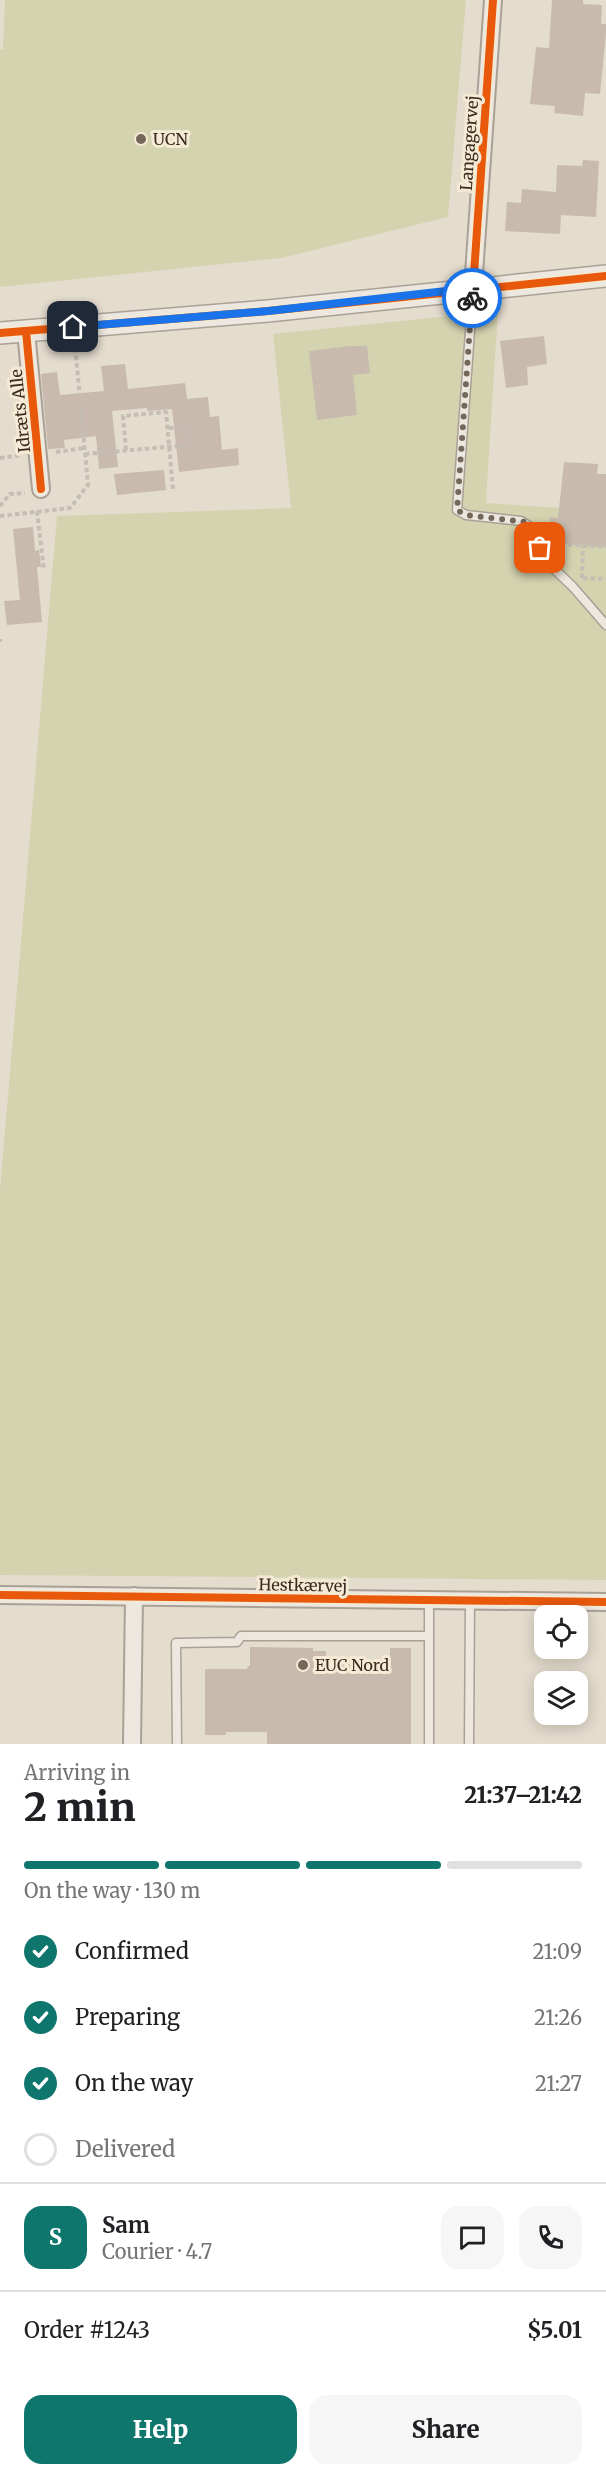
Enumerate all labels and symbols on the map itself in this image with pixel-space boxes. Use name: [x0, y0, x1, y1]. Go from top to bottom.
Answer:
street label: Langagervej: [456, 95, 482, 191]
place label: UCN: [153, 129, 188, 149]
marker: UCN: [134, 132, 148, 146]
courier: [442, 268, 502, 328]
pin: [47, 301, 98, 352]
street label: Idræts Alle: [6, 368, 34, 454]
pin: [514, 522, 565, 573]
street label: Hestkærvej: [259, 1574, 347, 1596]
place label: EUC Nord: [315, 1655, 390, 1675]
marker: EUC Nord: [296, 1658, 310, 1672]

